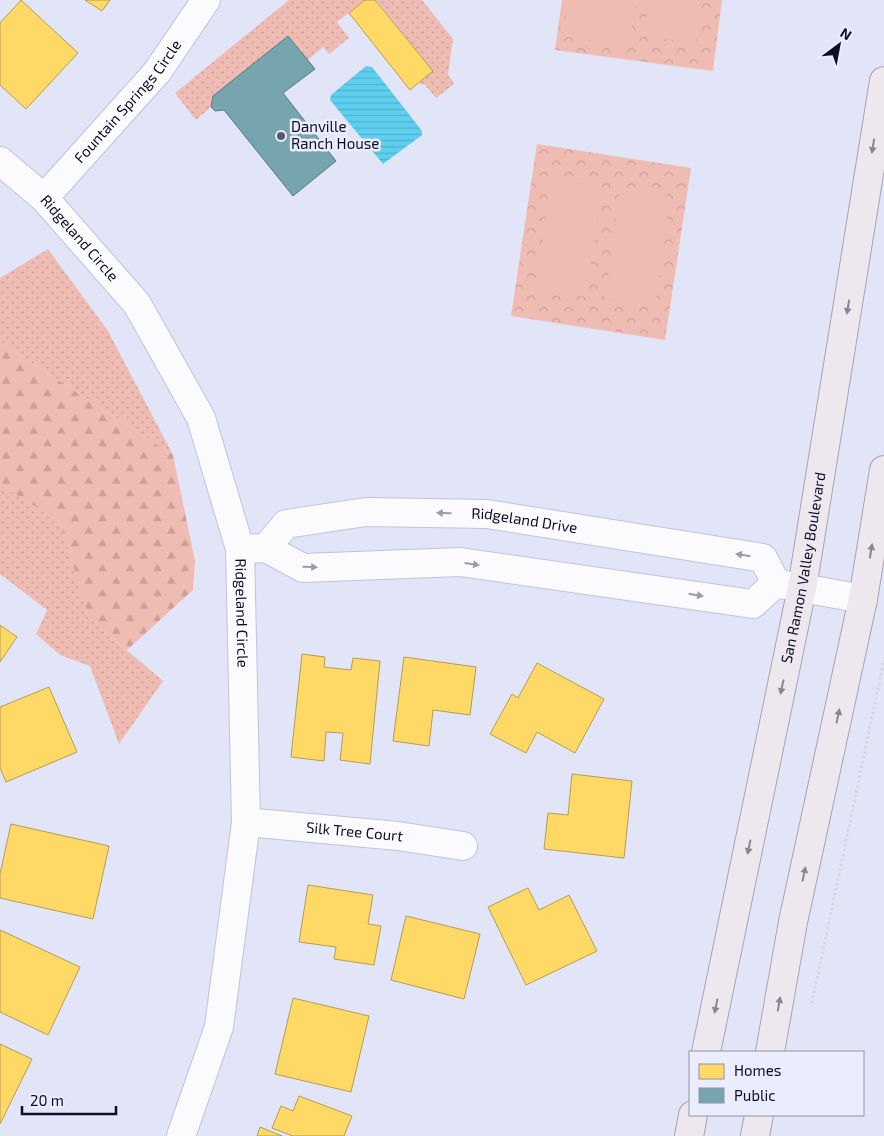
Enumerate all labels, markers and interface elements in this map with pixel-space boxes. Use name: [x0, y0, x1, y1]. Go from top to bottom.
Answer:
north arrow: [814, 20, 864, 70]
text: N: [837, 24, 855, 43]
street label: Fountain Springs Circle: [70, 36, 184, 166]
place label: Danville Ranch House: [291, 117, 379, 152]
marker: Danville Ranch House: [275, 130, 287, 142]
one-way arrow: [869, 139, 877, 155]
street label: Ridgeland Circle: [37, 191, 123, 285]
one-way arrow: [843, 299, 851, 315]
street label: San Ramon Valley Boulevard: [777, 471, 829, 665]
street label: Ridgeland Drive: [471, 504, 579, 536]
one-way arrow: [435, 509, 451, 517]
one-way arrow: [867, 542, 875, 558]
one-way arrow: [735, 550, 751, 558]
street label: Ridgeland Circle: [232, 558, 253, 668]
one-way arrow: [465, 560, 481, 568]
one-way arrow: [302, 564, 318, 572]
one-way arrow: [688, 592, 704, 600]
one-way arrow: [778, 680, 786, 695]
one-way arrow: [834, 707, 842, 723]
street label: Silk Tree Court: [305, 818, 405, 845]
one-way arrow: [745, 839, 753, 854]
one-way arrow: [800, 866, 808, 882]
one-way arrow: [775, 996, 783, 1012]
one-way arrow: [712, 998, 720, 1013]
legend: [689, 1051, 864, 1116]
text: Homes: [734, 1061, 781, 1079]
scale bar: [22, 1084, 116, 1116]
text: Public: [734, 1086, 775, 1104]
text: 20 m: [30, 1091, 64, 1109]

